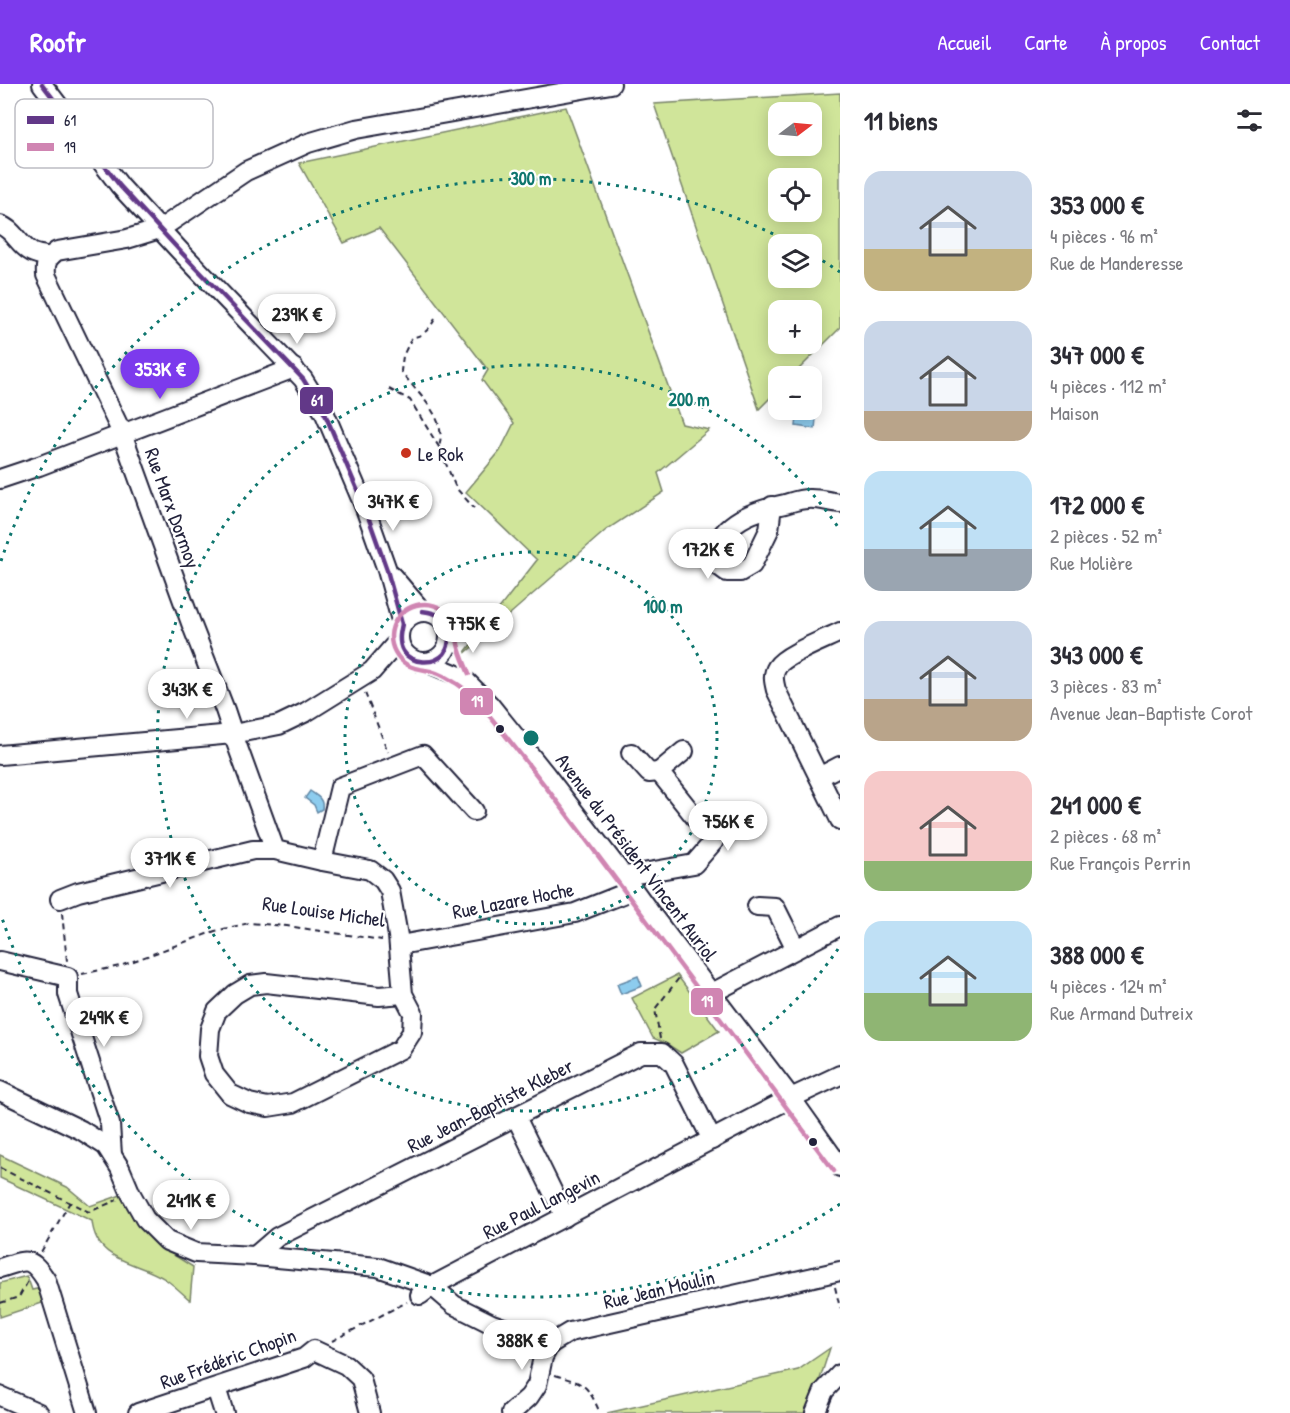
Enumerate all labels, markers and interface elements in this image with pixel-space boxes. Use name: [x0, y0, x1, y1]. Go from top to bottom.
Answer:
text: Roofr: [30, 23, 86, 61]
text: Accueil: [938, 28, 991, 57]
text: Carte: [1024, 28, 1068, 57]
text: À propos: [1101, 28, 1167, 57]
text: Contact: [1200, 28, 1260, 57]
legend: [15, 99, 213, 168]
north arrow: [768, 102, 822, 156]
map controls: [768, 102, 822, 420]
text: 11 biens: [864, 103, 938, 138]
icon: filters: [1233, 104, 1266, 137]
text: 61: [64, 109, 76, 131]
text: 19: [64, 136, 76, 158]
text: 300 m: [511, 166, 551, 191]
button: locate: [768, 168, 822, 222]
text: 353 000 €: [1050, 187, 1144, 222]
icon: home: [912, 195, 984, 267]
text: 4 pièces · 96 m²: [1050, 222, 1158, 249]
button: layers: [768, 234, 822, 288]
text: Rue de Manderesse: [1050, 249, 1184, 276]
pin: 239K €: [248, 294, 346, 345]
text: 239K €: [272, 300, 322, 327]
button: +: [768, 300, 822, 354]
text: 347 000 €: [1050, 337, 1144, 372]
icon: home: [912, 345, 984, 417]
pin: 353K €: [111, 349, 209, 400]
text: 353K €: [134, 355, 186, 382]
button: −: [768, 366, 822, 420]
text: 4 pièces · 112 m²: [1050, 372, 1166, 399]
line badge: 61: [299, 386, 334, 415]
text: 200 m: [669, 387, 709, 412]
text: 61: [311, 389, 323, 411]
text: Maison: [1050, 399, 1099, 426]
place label: Le Rok: [418, 440, 463, 467]
street label: Rue Marx Dormoy: [139, 444, 207, 572]
marker: Le Rok: [399, 446, 413, 460]
pin: 347K €: [344, 481, 442, 532]
text: 347K €: [367, 487, 419, 514]
text: 172 000 €: [1050, 487, 1144, 522]
icon: home: [912, 495, 984, 567]
text: 2 pièces · 52 m²: [1050, 522, 1162, 549]
pin: 172K €: [659, 529, 757, 580]
text: 172K €: [682, 535, 734, 562]
text: Rue Molière: [1050, 549, 1133, 576]
text: 100 m: [643, 594, 683, 619]
pin: 775K €: [424, 603, 522, 654]
text: 775K €: [447, 609, 499, 636]
text: 343 000 €: [1050, 637, 1142, 672]
icon: home: [912, 645, 984, 717]
pin: 343K €: [138, 669, 236, 720]
text: 3 pièces · 83 m²: [1050, 672, 1162, 699]
text: 343K €: [162, 675, 212, 702]
line badge: 19: [459, 687, 494, 716]
text: 19: [471, 690, 483, 712]
text: Avenue Jean-Baptiste Corot: [1050, 699, 1252, 726]
unlabelled marker: [494, 723, 506, 735]
centre of rings: [521, 728, 541, 748]
street label: Avenue du Président Vincent Auriol: [550, 748, 725, 967]
text: 241 000 €: [1050, 787, 1141, 822]
icon: home: [912, 795, 984, 867]
pin: 756K €: [679, 801, 777, 852]
text: 756K €: [702, 807, 754, 834]
text: 2 pièces · 68 m²: [1050, 822, 1161, 849]
pin: 371K €: [121, 838, 219, 889]
text: 371K €: [145, 844, 195, 871]
text: Rue François Perrin: [1050, 849, 1191, 876]
street label: Rue Lazare Hoche: [450, 875, 576, 925]
street label: Rue Louise Michel: [261, 889, 388, 933]
text: 388 000 €: [1050, 937, 1144, 972]
icon: home: [912, 945, 984, 1017]
text: 4 pièces · 124 m²: [1050, 972, 1167, 999]
line badge: 19: [690, 987, 724, 1016]
text: 19: [701, 990, 713, 1012]
pin: 249K €: [55, 997, 153, 1048]
text: Rue Armand Dutreix: [1050, 999, 1193, 1026]
text: 249K €: [80, 1003, 128, 1030]
street label: Rue Jean-Baptiste Kleber: [403, 1051, 578, 1158]
unlabelled marker: [807, 1136, 819, 1148]
street label: Rue Paul Langevin: [478, 1163, 604, 1245]
pin: 241K €: [142, 1180, 240, 1231]
text: 241K €: [167, 1186, 215, 1213]
street label: Rue Jean Moulin: [601, 1263, 717, 1315]
pin: 388K €: [473, 1320, 571, 1371]
street label: Rue Frédéric Chopin: [156, 1321, 300, 1395]
text: 388K €: [497, 1326, 547, 1353]

